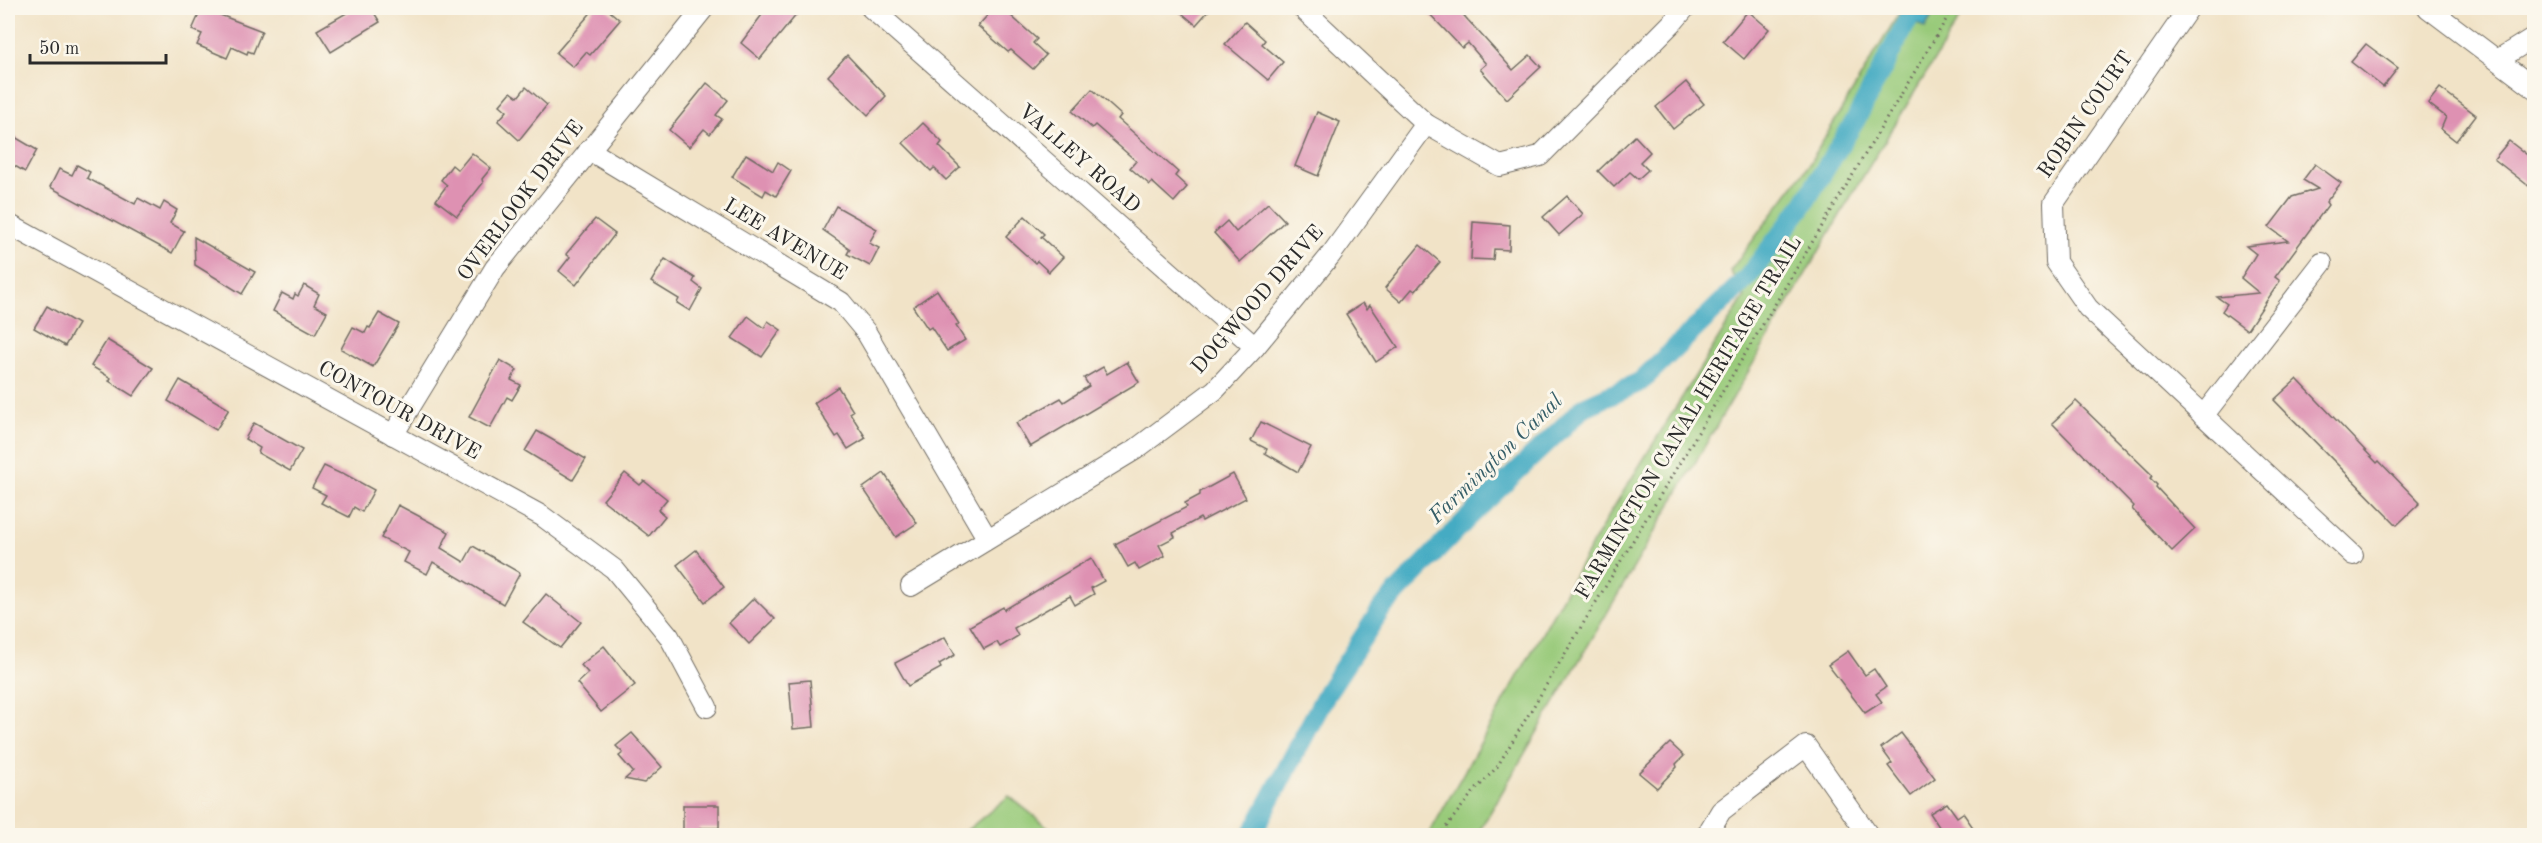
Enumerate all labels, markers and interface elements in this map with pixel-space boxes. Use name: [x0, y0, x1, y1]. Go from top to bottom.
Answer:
scale bar: [30, 27, 166, 65]
text: 50 m: [39, 40, 79, 58]
street label: ROBIN COURT: [2035, 48, 2137, 182]
street label: VALLEY ROAD: [1014, 101, 1144, 217]
street label: OVERLOOK DRIVE: [454, 117, 588, 285]
street label: LEE AVENUE: [720, 195, 850, 285]
street label: DOGWOOD DRIVE: [1188, 222, 1328, 378]
street label: FARMINGTON CANAL HERITAGE TRAIL: [1572, 233, 1806, 603]
street label: CONTOUR DRIVE: [314, 358, 484, 464]
water label: Farmington Canal: [1424, 389, 1567, 529]

